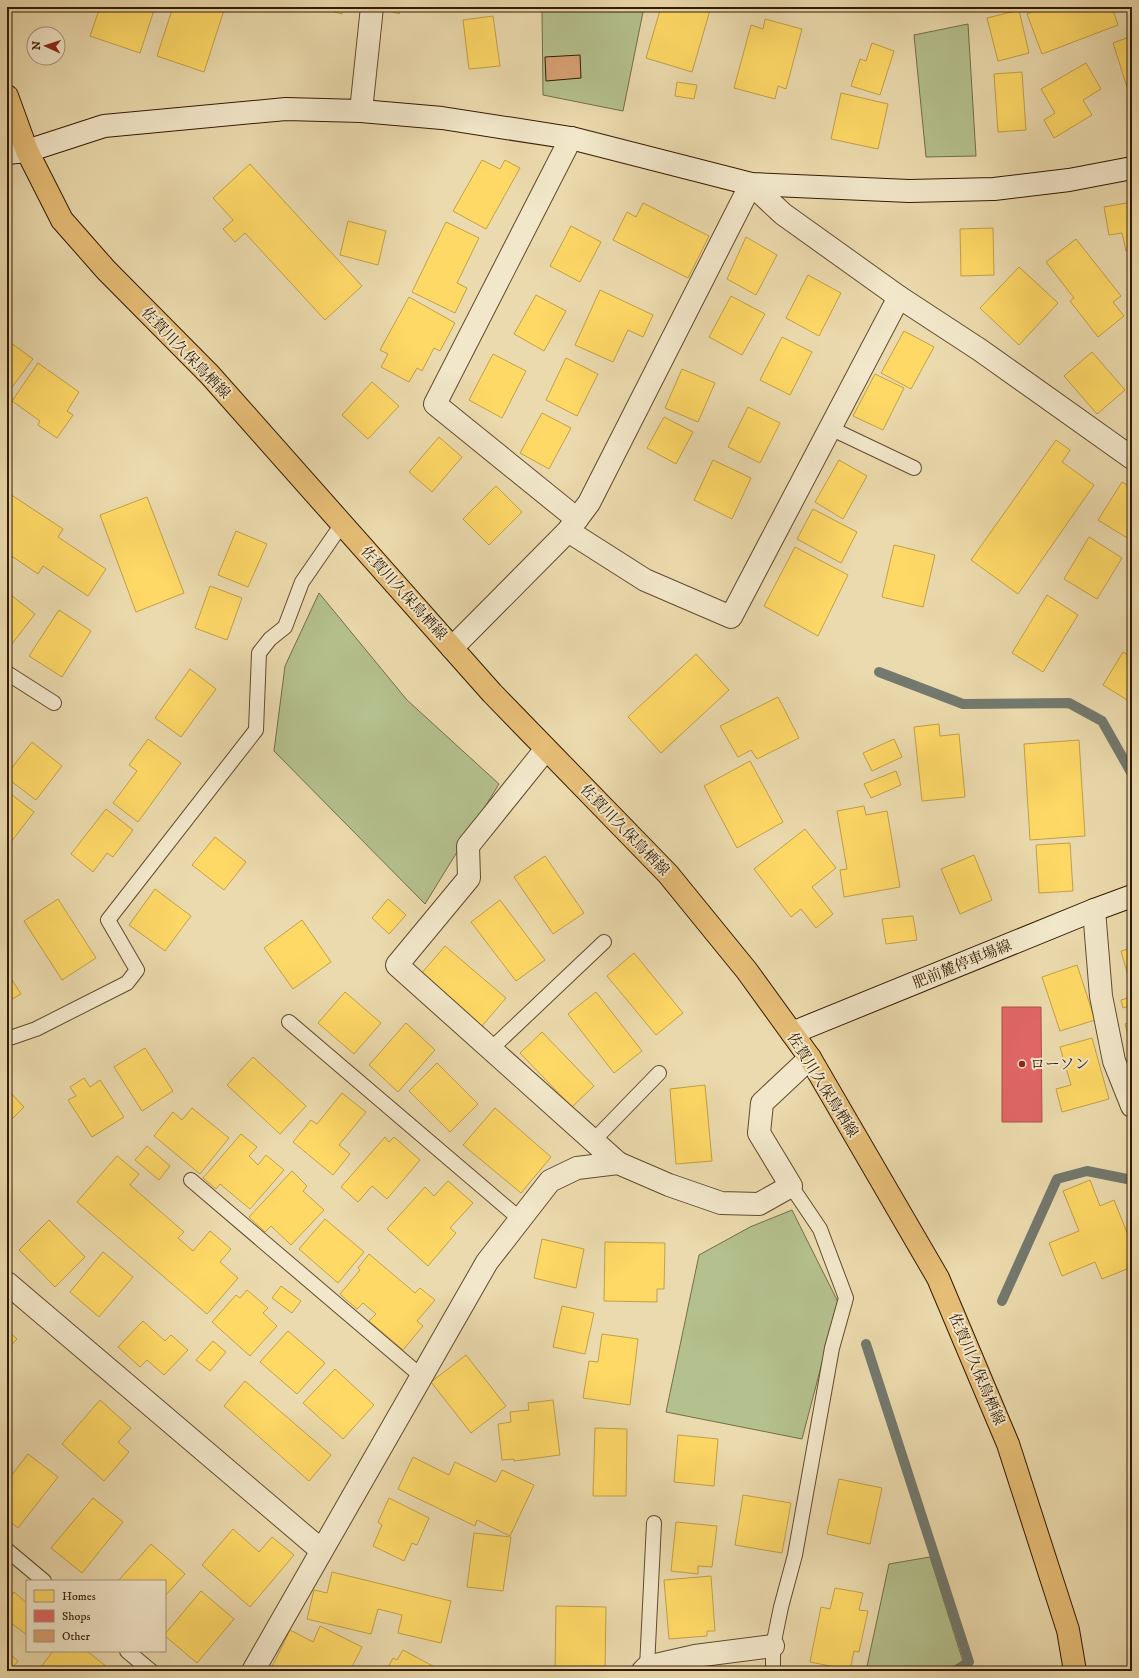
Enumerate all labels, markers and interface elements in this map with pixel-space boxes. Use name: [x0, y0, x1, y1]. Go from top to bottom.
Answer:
north arrow: [26, 26, 66, 66]
text: N: [30, 41, 44, 50]
street label: 佐賀川久保鳥栖線: [137, 304, 234, 403]
street label: 佐賀川久保鳥栖線: [356, 542, 451, 644]
street label: 佐賀川久保鳥栖線: [576, 781, 673, 880]
street label: 肥前麓停車場線: [910, 936, 1014, 993]
street label: 佐賀川久保鳥栖線: [783, 1029, 862, 1141]
place label: ローソン: [1030, 1055, 1089, 1074]
marker: ローソン: [1017, 1059, 1027, 1069]
street label: 佐賀川久保鳥栖線: [944, 1310, 1009, 1428]
legend: [26, 1580, 166, 1652]
text: Homes: [62, 1589, 96, 1604]
text: Shops: [62, 1609, 90, 1624]
text: Other: [62, 1629, 91, 1644]

